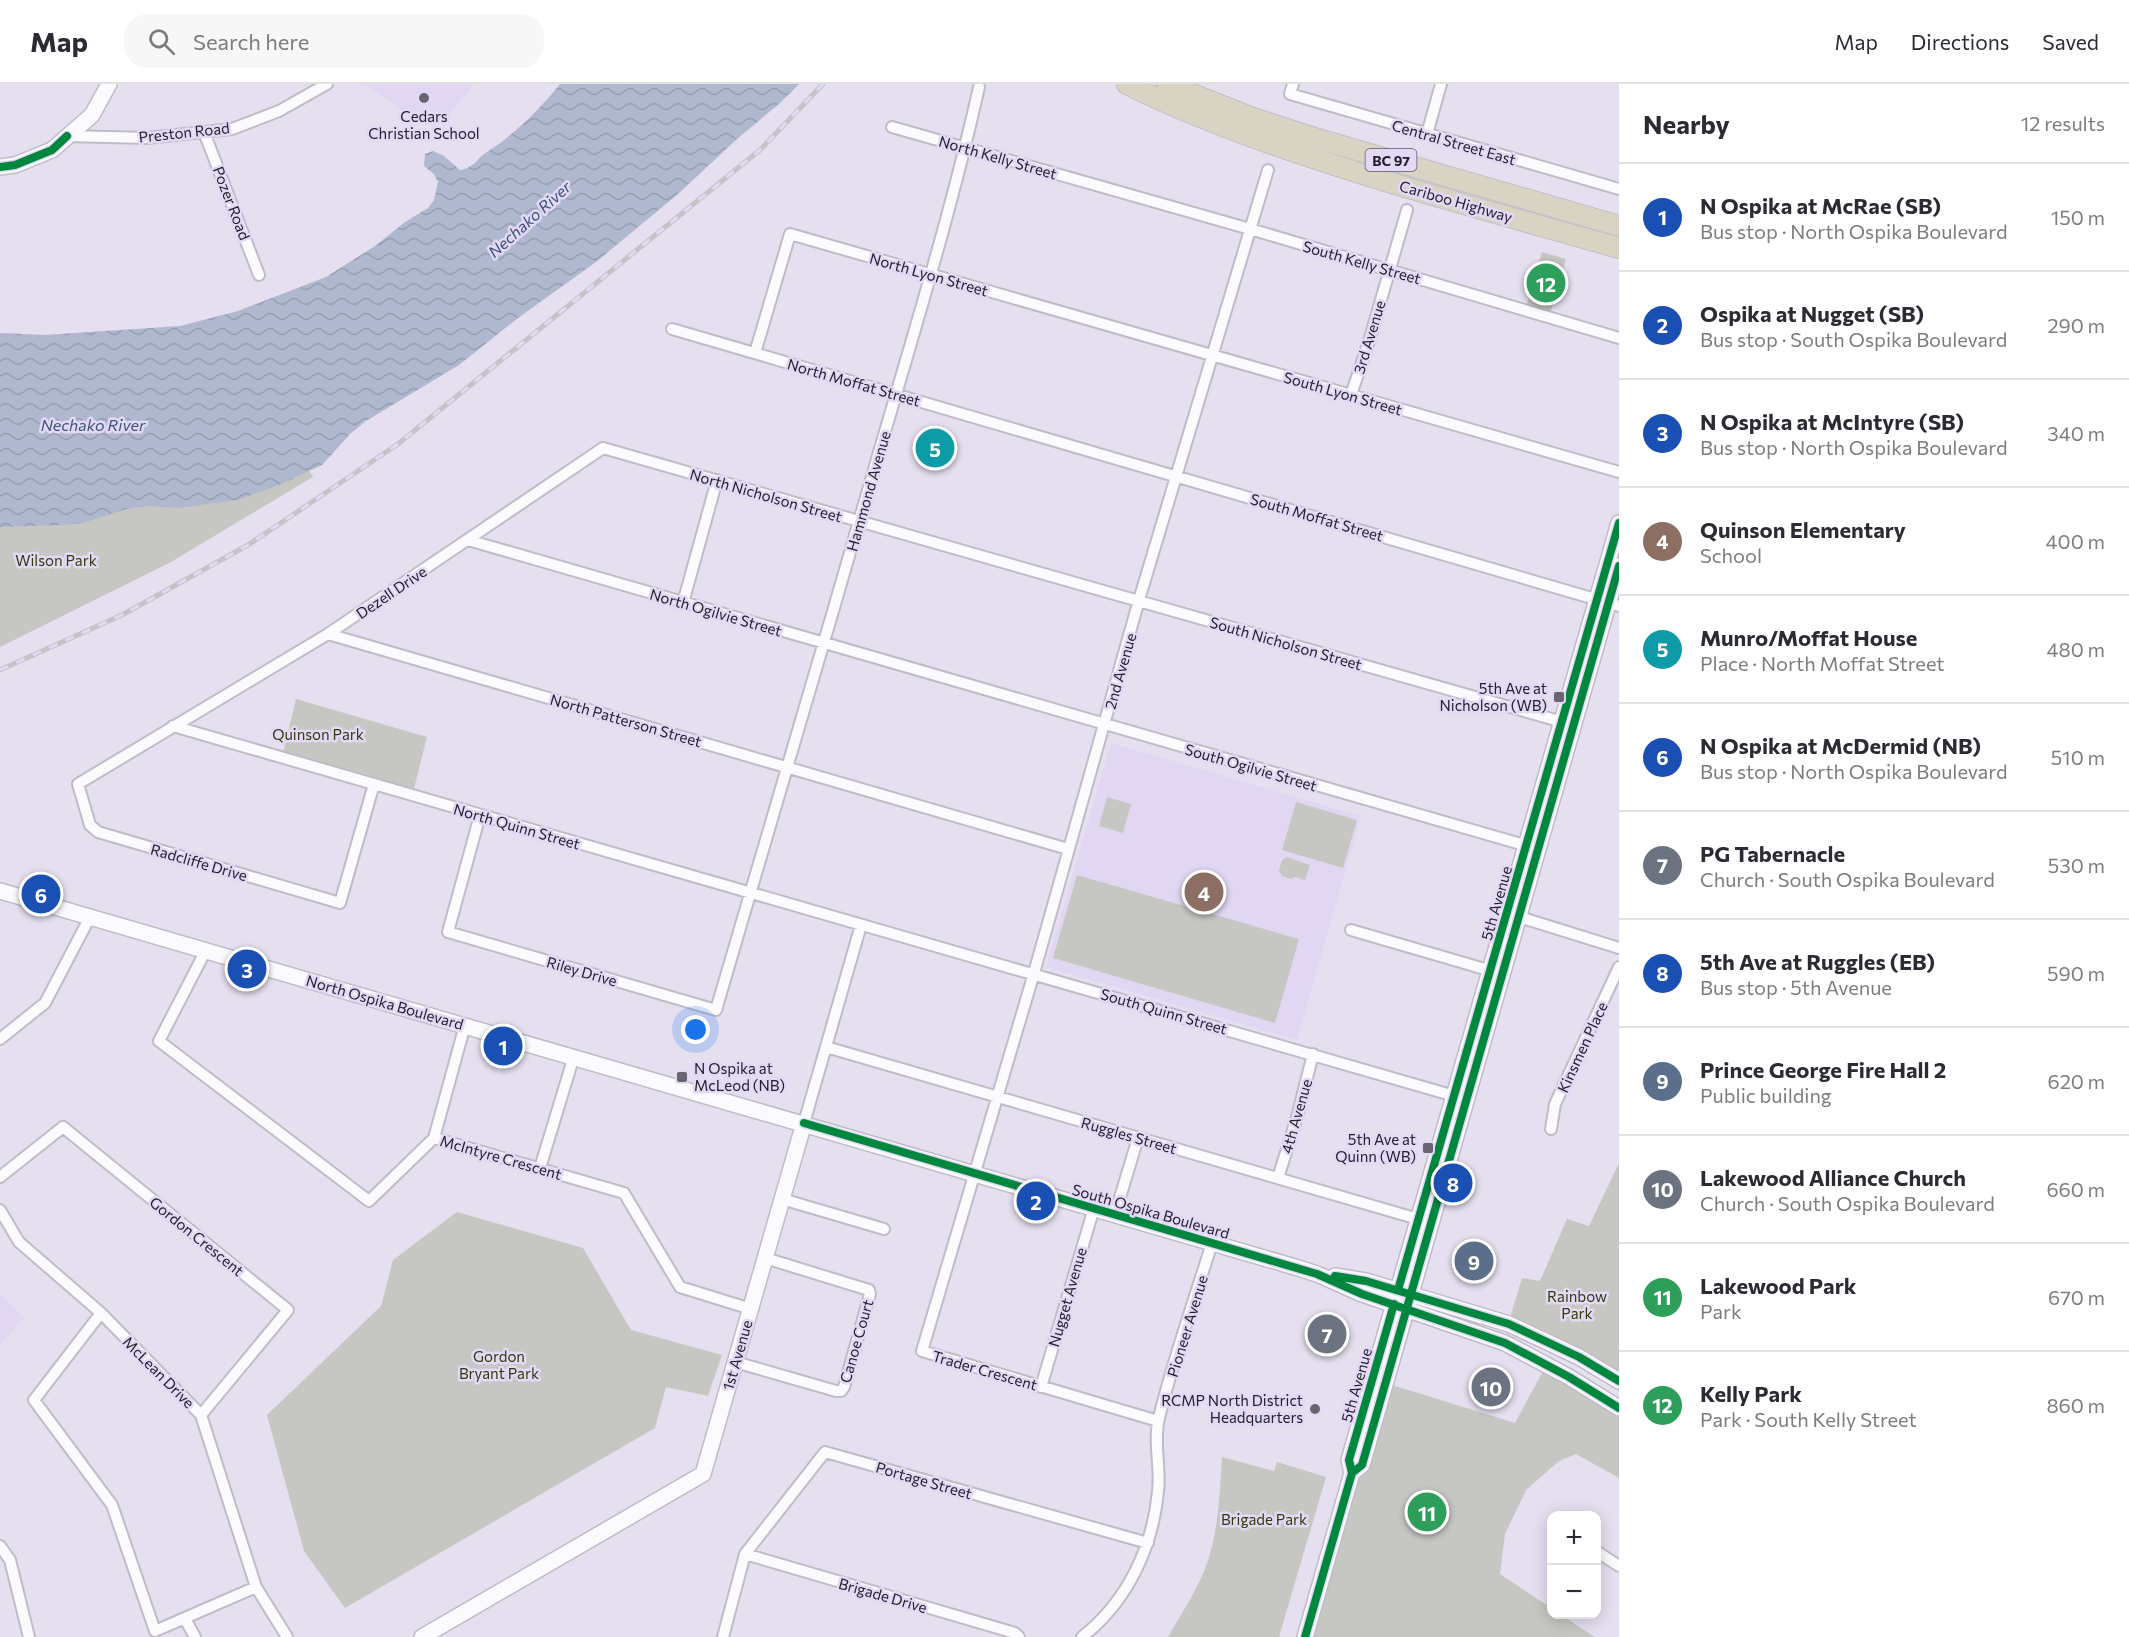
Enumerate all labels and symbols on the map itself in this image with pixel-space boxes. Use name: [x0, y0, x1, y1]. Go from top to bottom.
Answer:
marker: Cedars Christian School: [417, 91, 431, 105]
place label: Cedars Christian School: [368, 107, 480, 142]
street label: Central Street East: [1390, 116, 1518, 168]
street label: Preston Road: [138, 118, 230, 146]
street label: North Kelly Street: [937, 132, 1059, 182]
road number: BC 97: [1366, 149, 1416, 171]
street label: Pozer Road: [210, 164, 254, 242]
street label: Cariboo Highway: [1397, 176, 1515, 226]
water label: Nechako River: [484, 177, 575, 261]
street label: South Kelly Street: [1301, 237, 1423, 287]
street label: North Lyon Street: [868, 248, 990, 300]
pin: 12: [1526, 260, 1566, 306]
street label: 3rd Avenue: [1349, 298, 1389, 376]
street label: North Moffat Street: [785, 354, 923, 410]
street label: South Lyon Street: [1282, 368, 1404, 418]
water label: Nechako River: [41, 415, 146, 434]
pin: 5: [916, 426, 954, 470]
street label: Hammond Avenue: [842, 429, 894, 553]
street label: North Nicholson Street: [688, 465, 844, 525]
street label: South Moffat Street: [1248, 489, 1386, 545]
park label: Wilson Park: [15, 551, 97, 569]
street label: Dezell Drive: [352, 562, 430, 622]
street label: North Ogilvie Street: [648, 585, 784, 639]
street label: South Nicholson Street: [1208, 613, 1364, 673]
street label: 2nd Avenue: [1101, 631, 1139, 711]
place label: 5th Ave at Nicholson (WB): [1440, 679, 1547, 714]
street label: North Patterson Street: [548, 690, 704, 750]
marker: 5th Ave at Nicholson (WB): [1552, 690, 1566, 704]
park label: Quinson Park: [272, 725, 364, 743]
street label: South Ogilvie Street: [1183, 740, 1319, 794]
street label: North Quinn Street: [452, 799, 582, 853]
street label: Radcliffe Drive: [149, 840, 250, 884]
street label: 5th Avenue: [1477, 864, 1515, 942]
pin: 4: [1184, 870, 1224, 914]
pin: 6: [22, 872, 60, 916]
pin: 3: [228, 946, 266, 992]
street label: Riley Drive: [545, 952, 619, 990]
street label: North Ospika Boulevard: [304, 971, 466, 1033]
street label: South Quinn Street: [1099, 984, 1229, 1038]
street label: Kinsmen Place: [1553, 999, 1611, 1095]
your location: [681, 1015, 710, 1044]
pin: 1: [484, 1024, 522, 1068]
place label: N Ospika at McLeod (NB): [694, 1059, 785, 1094]
marker: N Ospika at McLeod (NB): [675, 1070, 689, 1084]
street label: 4th Avenue: [1277, 1077, 1315, 1155]
street label: Ruggles Street: [1079, 1113, 1179, 1157]
place label: 5th Ave at Quinn (WB): [1335, 1130, 1416, 1165]
street label: McIntyre Crescent: [438, 1131, 564, 1183]
marker: 5th Ave at Quinn (WB): [1421, 1141, 1435, 1155]
pin: 8: [1434, 1160, 1472, 1206]
pin: 2: [1016, 1178, 1056, 1224]
street label: South Ospika Boulevard: [1070, 1180, 1232, 1242]
street label: Gordon Crescent: [146, 1193, 248, 1279]
pin: 9: [1454, 1238, 1494, 1284]
street label: Nugget Avenue: [1044, 1245, 1090, 1349]
street label: Pioneer Avenue: [1163, 1273, 1211, 1379]
park label: Rainbow Park: [1547, 1287, 1607, 1322]
street label: Canoe Court: [835, 1297, 877, 1385]
pin: 7: [1308, 1312, 1346, 1356]
street label: 1st Avenue: [718, 1318, 756, 1392]
street label: McLean Drive: [119, 1332, 199, 1412]
street label: Trader Crescent: [930, 1346, 1040, 1394]
street label: 5th Avenue: [1337, 1346, 1375, 1424]
park label: Gordon Bryant Park: [459, 1347, 539, 1382]
pin: 10: [1472, 1364, 1510, 1410]
place label: RCMP North District Headquarters: [1161, 1391, 1303, 1426]
marker: RCMP North District Headquarters: [1308, 1402, 1322, 1416]
street label: Portage Street: [874, 1458, 974, 1502]
pin: 11: [1408, 1490, 1446, 1534]
park label: Brigade Park: [1221, 1510, 1307, 1528]
street label: Brigade Drive: [837, 1574, 929, 1616]

